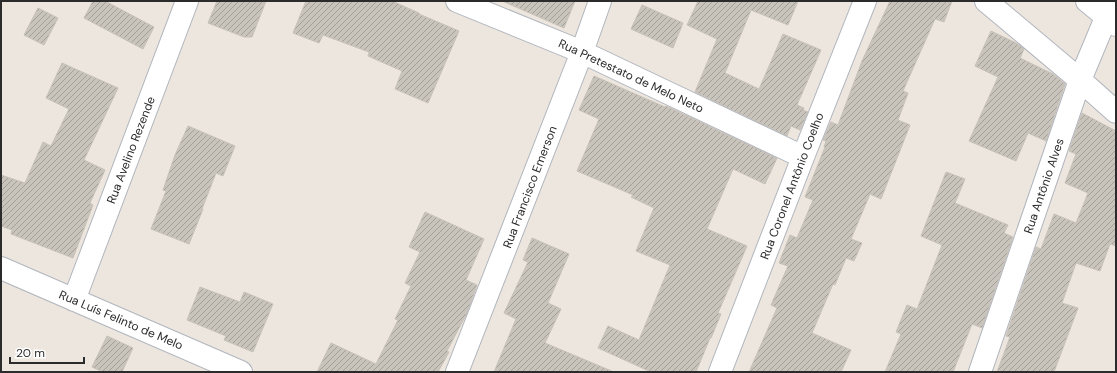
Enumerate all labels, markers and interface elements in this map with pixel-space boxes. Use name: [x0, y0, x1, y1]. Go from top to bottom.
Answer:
street label: Rua Pretestato de Melo Neto: [556, 35, 706, 117]
street label: Rua Avelino Rezende: [103, 94, 159, 206]
street label: Rua Coronel Antônio Coelho: [757, 110, 827, 262]
street label: Rua Francisco Emerson: [499, 123, 561, 250]
street label: Rua Antônio Alves: [1020, 136, 1068, 236]
street label: Rua Luís Felinto de Melo: [57, 287, 185, 353]
scale bar: [10, 339, 84, 365]
text: 20 m: [16, 345, 45, 361]

